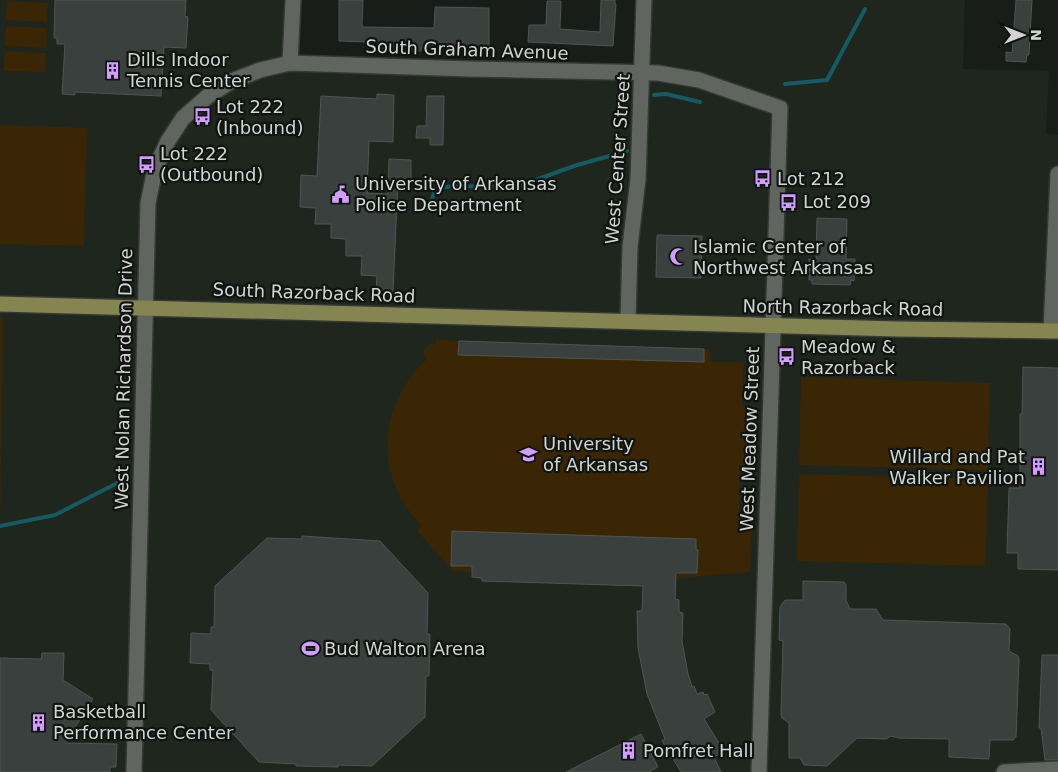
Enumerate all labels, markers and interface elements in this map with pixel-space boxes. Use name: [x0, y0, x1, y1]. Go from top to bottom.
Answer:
north arrow: [998, 10, 1048, 60]
text: N: [1028, 29, 1044, 41]
street label: South Graham Avenue: [365, 35, 569, 64]
place label: Dills Indoor Tennis Center: [126, 49, 250, 91]
building icon: Dills Indoor Tennis Center: [103, 60, 123, 80]
street label: West Center Street: [601, 73, 634, 245]
place label: Lot 222 (Inbound): [216, 96, 303, 138]
bus stop icon: Lot 222 (Inbound): [192, 107, 212, 127]
place label: Lot 222 (Outbound): [160, 143, 263, 185]
bus stop icon: Lot 222 (Outbound): [136, 154, 156, 174]
place label: Lot 212: [777, 168, 845, 189]
bus stop icon: Lot 212: [753, 169, 773, 189]
place label: University of Arkansas Police Department: [355, 173, 557, 215]
public building icon: University of Arkansas Police Department: [331, 184, 351, 204]
place label: Lot 209: [803, 191, 871, 212]
bus stop icon: Lot 209: [779, 192, 799, 212]
place label: Islamic Center of Northwest Arkansas: [693, 236, 873, 278]
mosque icon: Islamic Center of Northwest Arkansas: [669, 247, 689, 267]
street label: West Nolan Richardson Drive: [111, 248, 136, 510]
street label: South Razorback Road: [212, 278, 416, 307]
street label: North Razorback Road: [742, 295, 944, 320]
place label: Meadow & Razorback: [801, 336, 896, 378]
street label: West Meadow Street: [736, 346, 763, 532]
bus stop icon: Meadow & Razorback: [777, 347, 797, 367]
place label: University of Arkansas: [543, 433, 648, 475]
school or university icon: University of Arkansas: [519, 444, 539, 464]
place label: Willard and Pat Walker Pavilion: [889, 446, 1025, 488]
building icon: Willard and Pat Walker Pavilion: [1029, 457, 1049, 477]
place label: Bud Walton Arena: [324, 638, 486, 659]
sports icon: Bud Walton Arena: [300, 639, 320, 659]
place label: Basketball Performance Center: [53, 701, 234, 743]
building icon: Basketball Performance Center: [29, 712, 49, 732]
place label: Pomfret Hall: [643, 740, 754, 761]
building icon: Pomfret Hall: [619, 741, 639, 761]

